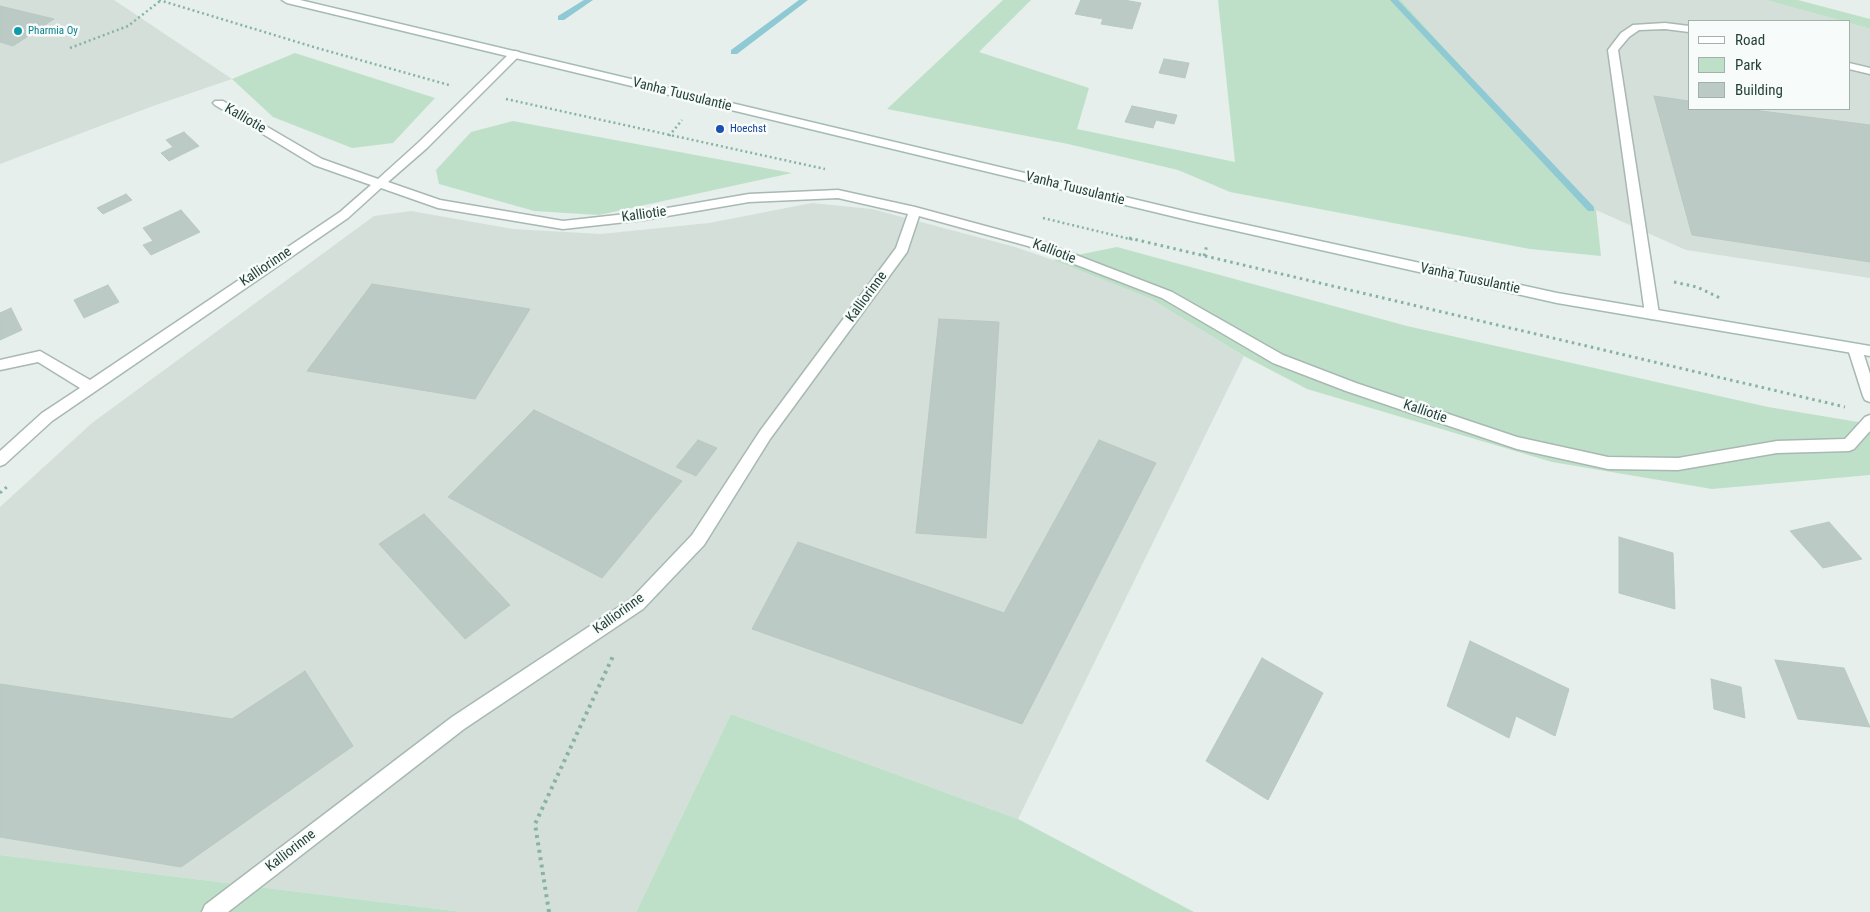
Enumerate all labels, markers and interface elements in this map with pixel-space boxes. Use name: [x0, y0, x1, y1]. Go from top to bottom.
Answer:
legend: [1688, 20, 1850, 110]
place label: Pharmia Oy: [28, 24, 78, 38]
marker: Pharmia Oy: [12, 25, 24, 37]
text: Road: [1735, 31, 1765, 49]
text: Park: [1735, 56, 1762, 74]
street label: Vanha Tuusulantie: [631, 75, 733, 115]
text: Building: [1735, 81, 1783, 99]
street label: Kalliotie: [221, 100, 269, 138]
place label: Hoechst: [730, 122, 766, 136]
marker: Hoechst: [714, 123, 726, 135]
street label: Vanha Tuusulantie: [1024, 169, 1126, 209]
street label: Kalliotie: [621, 204, 667, 226]
street label: Kalliotie: [1030, 236, 1078, 268]
street label: Kalliorinne: [237, 244, 295, 290]
street label: Vanha Tuusulantie: [1419, 260, 1521, 298]
street label: Kalliorinne: [843, 268, 891, 326]
street label: Kalliotie: [1401, 397, 1449, 427]
street label: Kalliorinne: [590, 590, 648, 638]
street label: Kalliorinne: [263, 826, 319, 876]

